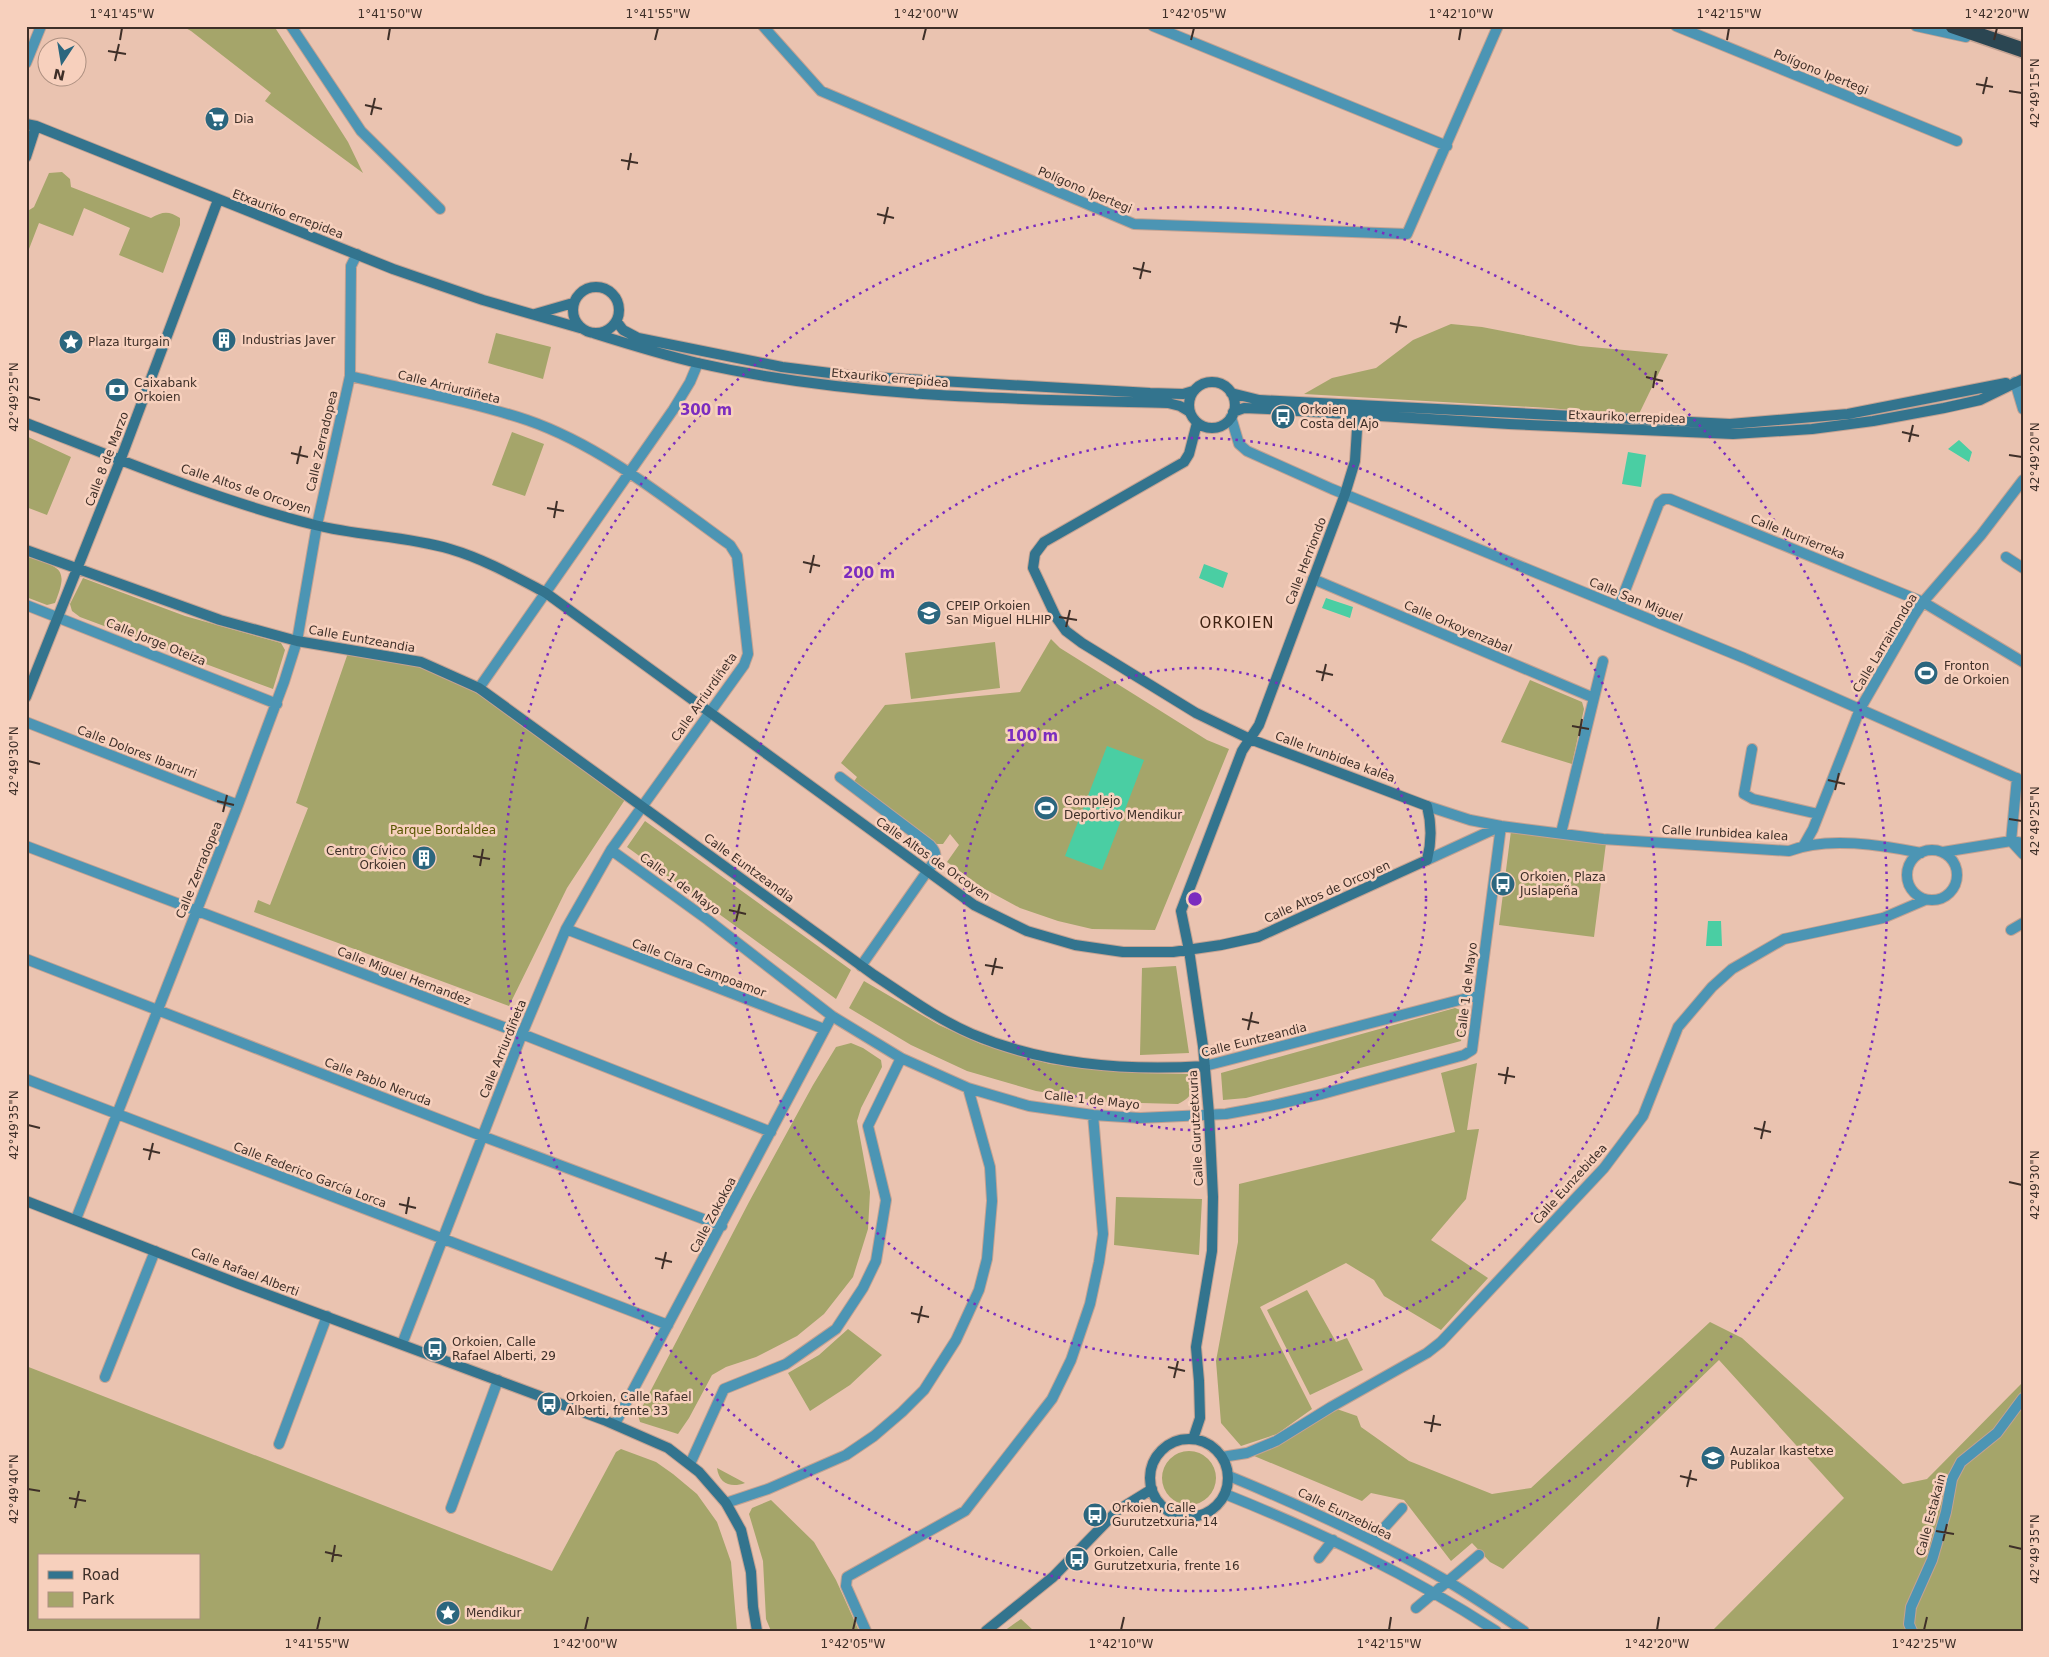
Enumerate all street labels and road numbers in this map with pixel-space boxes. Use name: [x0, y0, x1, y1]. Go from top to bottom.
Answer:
street label: Polígono Ipertegi: [1772, 47, 1870, 97]
street label: Polígono Ipertegi: [1036, 164, 1134, 216]
street label: Etxauriko errepidea: [231, 186, 345, 242]
street label: Etxauriko errepidea: [831, 366, 949, 390]
street label: Calle Arriurdiñeta: [396, 367, 502, 407]
street label: Calle Zerradopea: [304, 389, 340, 493]
street label: Etxauriko errepidea: [1568, 408, 1686, 426]
street label: Calle 8 de Marzo: [83, 410, 131, 508]
street label: Calle Altos de Orcoyen: [179, 461, 313, 517]
street label: Calle Iturrierreka: [1749, 512, 1847, 562]
street label: Calle Herriondo: [1283, 515, 1329, 607]
street label: Calle San Miguel: [1587, 575, 1685, 625]
street label: Calle Larrainondoa: [1850, 591, 1920, 695]
street label: Calle Orkoyenzabal: [1402, 598, 1514, 656]
street label: Calle Jorge Oteiza: [104, 616, 208, 668]
street label: Calle Euntzeandia: [308, 623, 416, 655]
street label: Calle Arriurdiñeta: [668, 650, 740, 744]
street label: Calle Dolores Ibarurri: [75, 723, 199, 781]
street label: Calle Irunbidea kalea: [1273, 729, 1397, 785]
street label: Calle Altos de Orcoyen: [873, 814, 993, 904]
street label: Calle Zerradopea: [173, 819, 225, 921]
street label: Calle Irunbidea kalea: [1661, 823, 1789, 843]
street label: Calle Euntzeandia: [701, 831, 797, 905]
street label: Calle 1 de Mayo: [637, 850, 723, 918]
street label: Calle Altos de Orcoyen: [1262, 858, 1392, 926]
street label: Calle Clara Campoamor: [630, 936, 768, 1000]
street label: Calle 1 de Mayo: [1454, 941, 1480, 1039]
street label: Calle Miguel Hernandez: [335, 944, 473, 1008]
street label: Calle Arriurdiñeta: [477, 998, 529, 1100]
street label: Calle Euntzeandia: [1200, 1020, 1308, 1060]
street label: Calle Pablo Neruda: [322, 1055, 434, 1109]
street label: Calle Gurutzetxuria: [1186, 1069, 1206, 1187]
street label: Calle 1 de Mayo: [1044, 1088, 1140, 1112]
street label: Calle Federico García Lorca: [231, 1139, 389, 1211]
street label: Calle Eunzebidea: [1530, 1141, 1610, 1227]
street label: Calle Zokokoa: [687, 1175, 739, 1255]
street label: Calle Rafael Alberti: [189, 1245, 301, 1299]
street label: Calle Estakain: [1913, 1472, 1949, 1558]
street label: Calle Eunzebidea: [1295, 1485, 1395, 1543]

